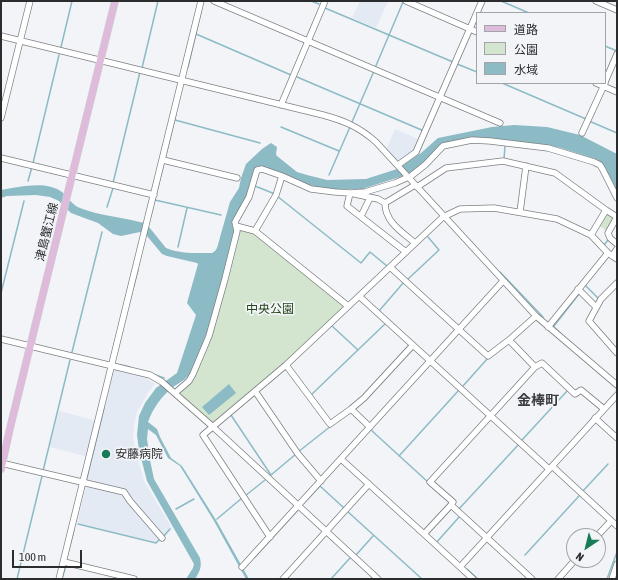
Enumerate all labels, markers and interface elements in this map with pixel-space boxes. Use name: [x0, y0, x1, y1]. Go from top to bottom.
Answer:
legend: [476, 12, 606, 84]
text: 道路: [514, 23, 538, 37]
text: 公園: [514, 43, 538, 57]
text: 水域: [514, 63, 538, 77]
street label: 津島蟹江線: [33, 201, 61, 263]
park label: 中央公園: [246, 302, 294, 316]
district label: 金棒町: [517, 393, 559, 409]
place label: 安藤病院: [115, 447, 163, 461]
marker: 安藤病院: [100, 448, 112, 460]
north arrow: [566, 528, 606, 568]
scale bar: [14, 542, 84, 568]
text: 100 m: [19, 550, 46, 564]
text: N: [574, 550, 586, 564]

